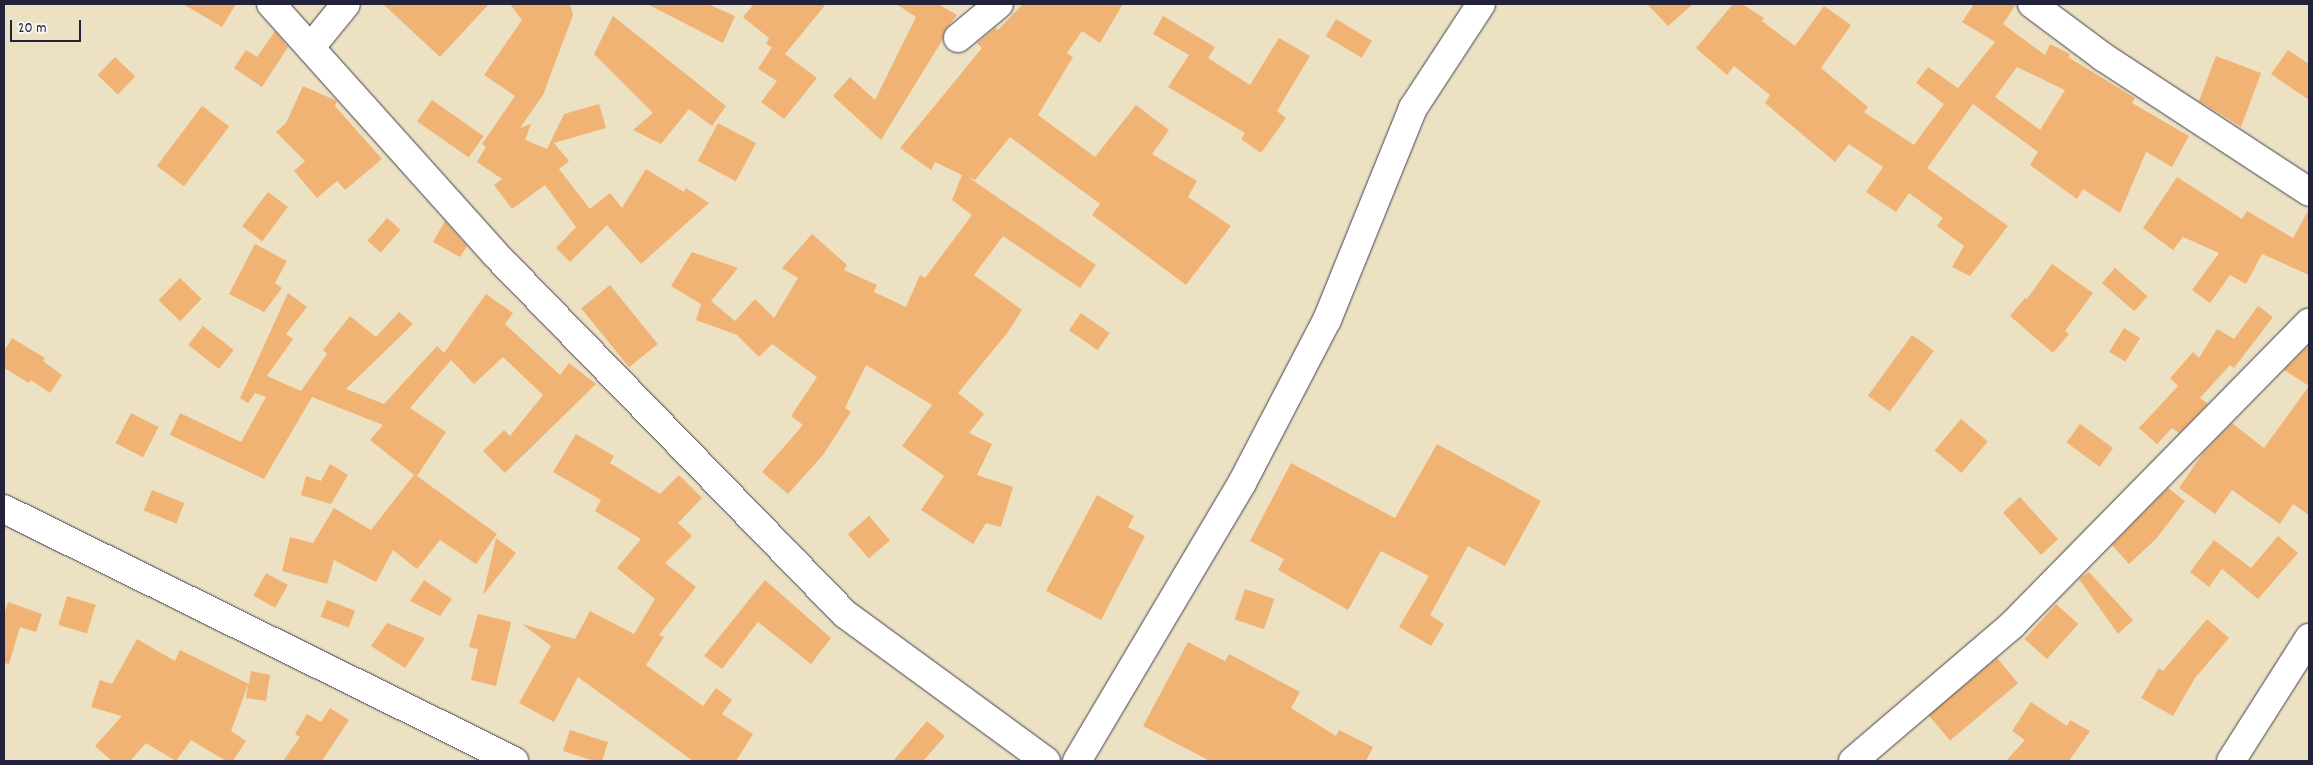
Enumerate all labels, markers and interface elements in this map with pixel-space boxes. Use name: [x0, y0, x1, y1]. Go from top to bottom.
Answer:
scale bar: [12, 10, 84, 42]
text: 20 m: [18, 18, 46, 40]

